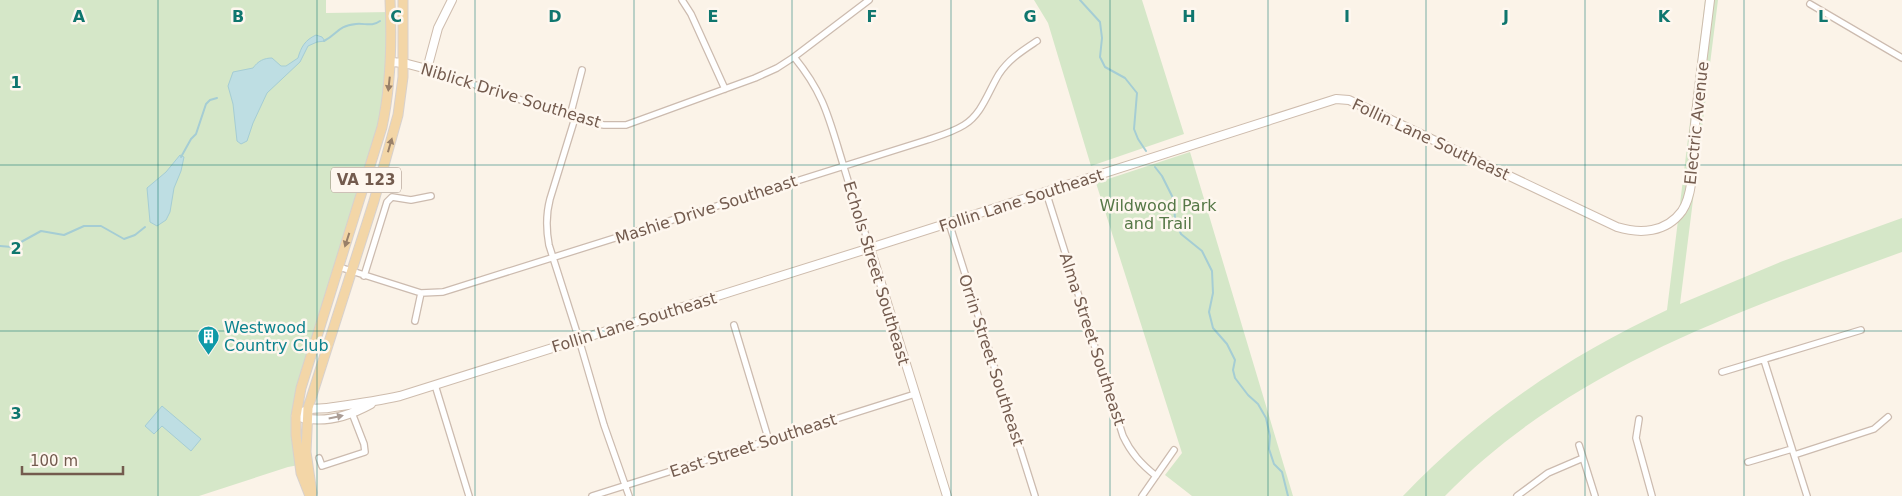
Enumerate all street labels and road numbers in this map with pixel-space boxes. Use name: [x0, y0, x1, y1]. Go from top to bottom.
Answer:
street label: Niblick Drive Southeast: [419, 59, 603, 132]
street label: Electric Avenue: [1681, 60, 1712, 186]
street label: Follin Lane Southeast: [1349, 95, 1513, 184]
street label: Follin Lane Southeast: [937, 165, 1106, 236]
road number: VA 123: [331, 168, 401, 192]
street label: Mashie Drive Southeast: [613, 171, 799, 248]
street label: Echols Street Southeast: [839, 179, 914, 367]
street label: Alma Street Southeast: [1056, 250, 1129, 428]
street label: Orrin Street Southeast: [955, 272, 1028, 448]
street label: Follin Lane Southeast: [549, 288, 719, 357]
street label: East Street Southeast: [667, 410, 839, 481]

